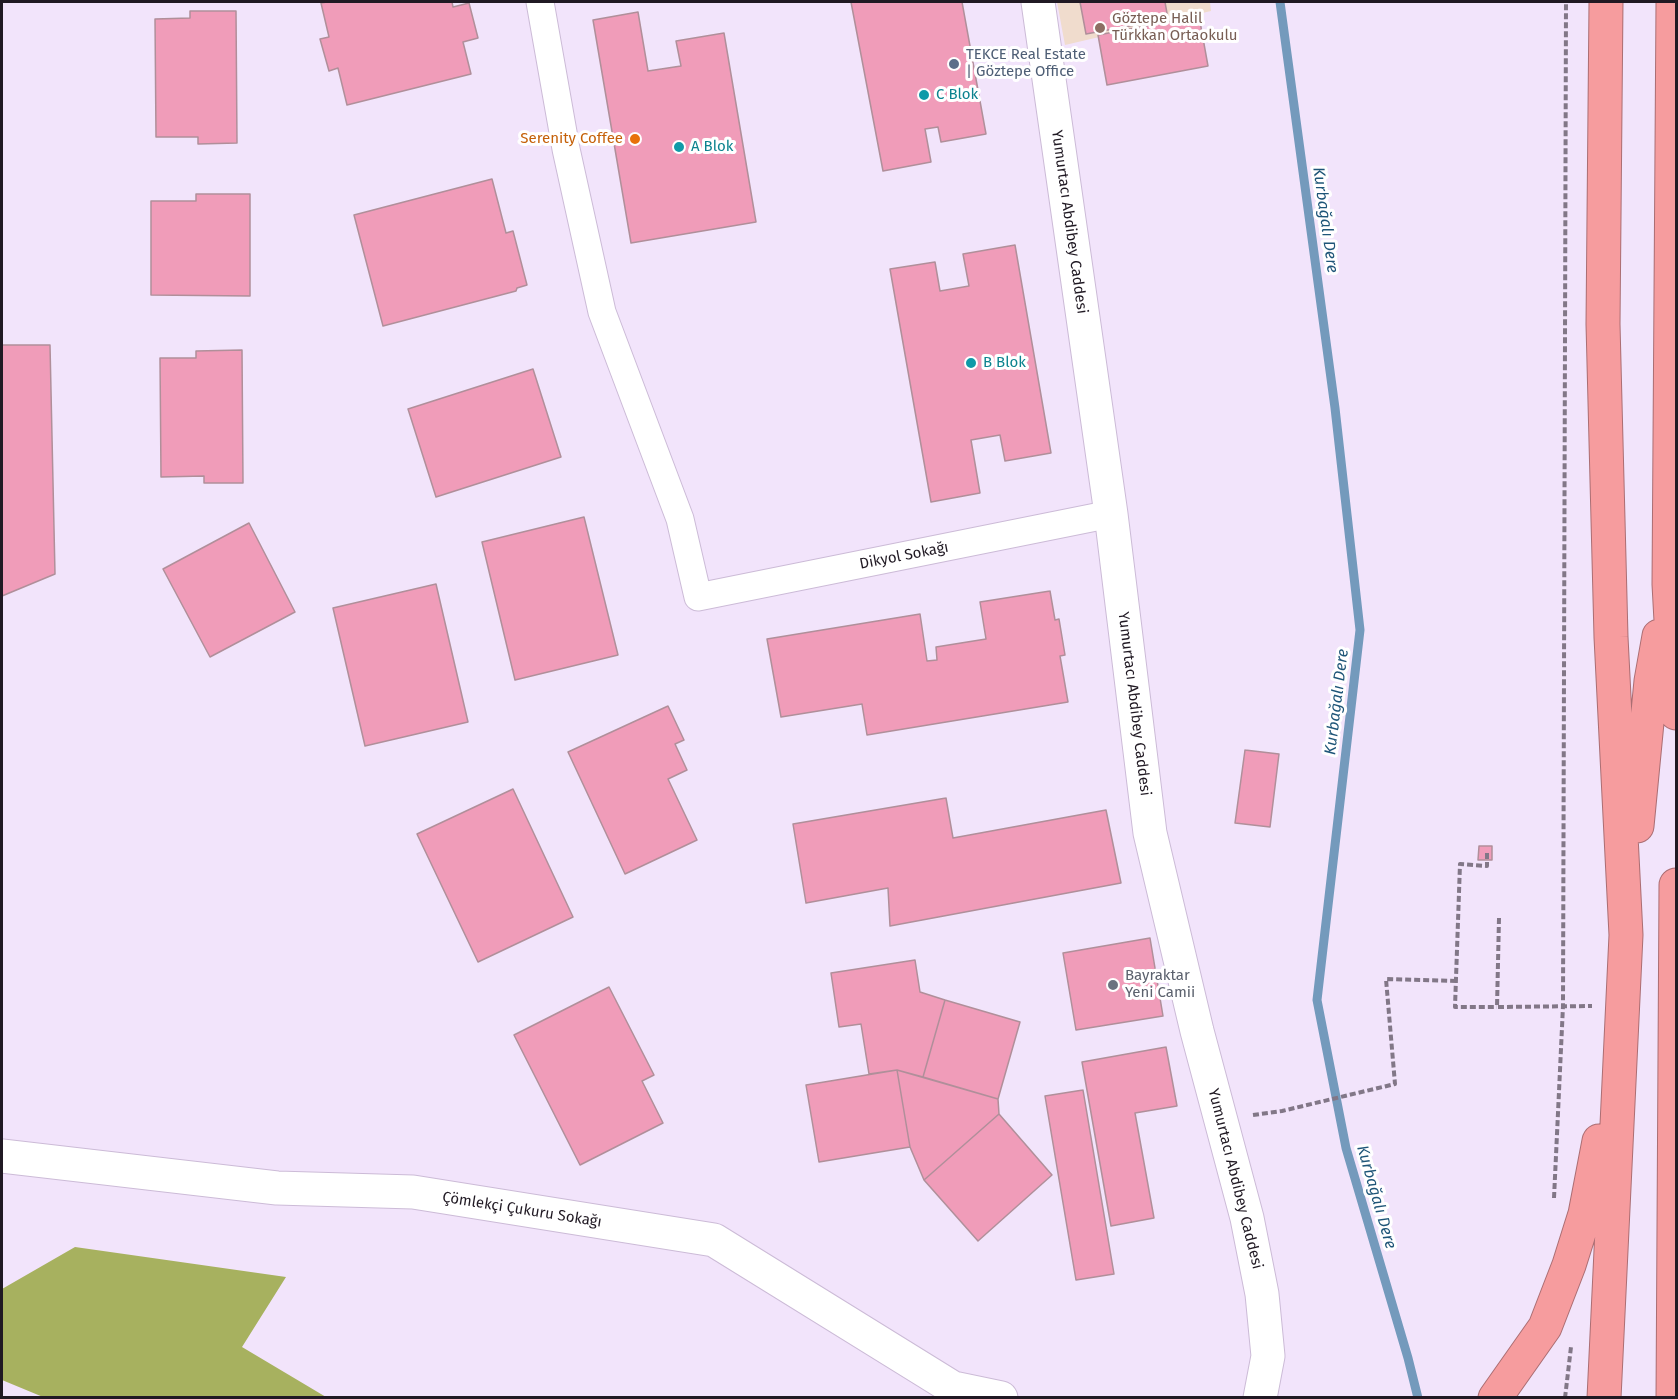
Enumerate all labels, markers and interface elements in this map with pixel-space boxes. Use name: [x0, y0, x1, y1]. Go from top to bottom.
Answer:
place label: Göztepe Halil Türkkan Ortaokulu: [1112, 10, 1238, 45]
marker: Göztepe Halil Türkkan Ortaokulu: [1093, 21, 1107, 35]
place label: TEKCE Real Estate | Göztepe Office: [966, 46, 1086, 81]
marker: TEKCE Real Estate | Göztepe Office: [947, 57, 961, 71]
place label: C Blok: [936, 86, 978, 104]
marker: C Blok: [917, 88, 931, 102]
street label: Yumurtacı Abdibey Caddesi: [1047, 129, 1091, 315]
place label: Serenity Coffee: [520, 130, 623, 148]
marker: Serenity Coffee: [628, 132, 642, 146]
place label: A Blok: [691, 138, 733, 156]
marker: A Blok: [672, 140, 686, 154]
water label: Kurbağalı Dere: [1308, 166, 1342, 274]
place label: B Blok: [983, 354, 1026, 372]
marker: B Blok: [964, 356, 978, 370]
street label: Dikyol Sokağı: [858, 539, 950, 573]
street label: Yumurtacı Abdibey Caddesi: [1114, 611, 1154, 797]
water label: Kurbağalı Dere: [1321, 648, 1353, 756]
place label: Bayraktar Yeni Camii: [1125, 967, 1195, 1002]
marker: Bayraktar Yeni Camii: [1106, 978, 1120, 992]
street label: Yumurtacı Abdibey Caddesi: [1204, 1087, 1266, 1271]
water label: Kurbağalı Dere: [1352, 1143, 1400, 1251]
street label: Çömlekçi Çukuru Sokağı: [441, 1188, 603, 1232]

